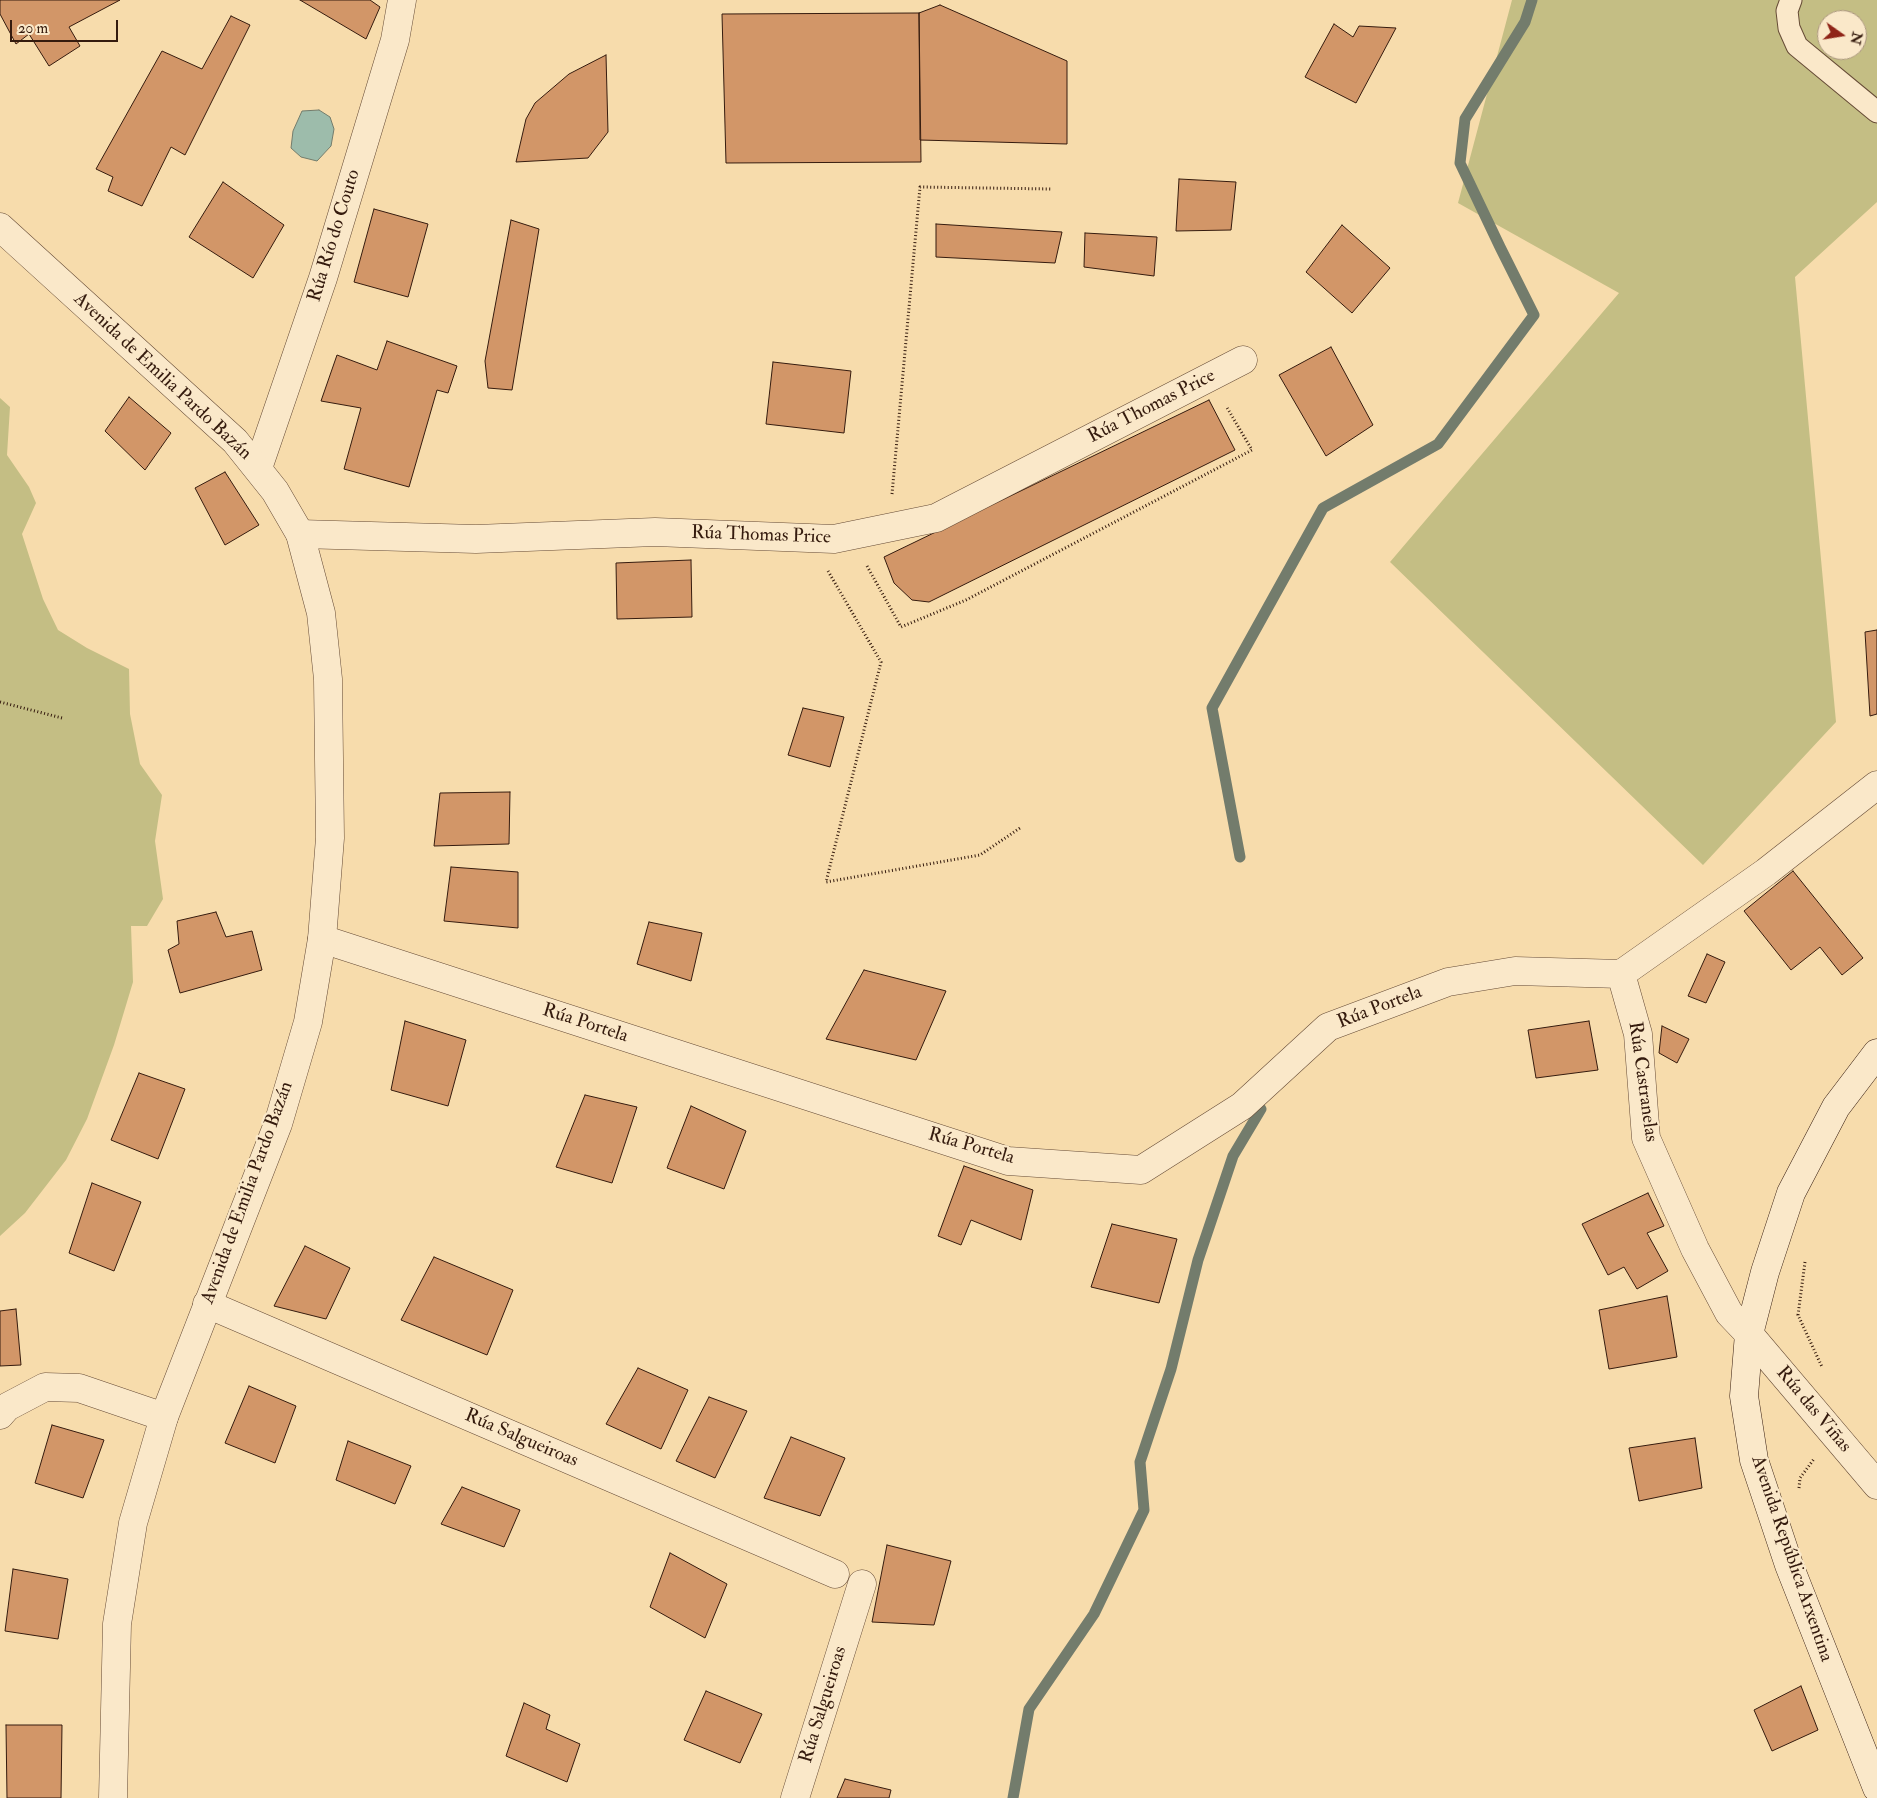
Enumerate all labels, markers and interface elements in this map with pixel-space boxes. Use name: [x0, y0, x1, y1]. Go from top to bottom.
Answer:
scale bar: [12, 10, 120, 42]
north arrow: [1817, 10, 1867, 60]
text: 20 m: [18, 19, 48, 38]
text: N: [1846, 30, 1866, 46]
street label: Rúa Río do Couto: [304, 167, 366, 305]
street label: Avenida de Emilia Pardo Bazán: [68, 289, 256, 465]
street label: Rúa Thomas Price: [1084, 365, 1220, 449]
street label: Rúa Thomas Price: [691, 522, 831, 550]
street label: Rúa Portela: [1335, 981, 1425, 1035]
street label: Rúa Portela: [539, 999, 631, 1049]
street label: Rúa Castranelas: [1622, 1020, 1662, 1144]
street label: Avenida de Emilia Pardo Bazán: [197, 1079, 299, 1307]
street label: Rúa Portela: [925, 1124, 1017, 1170]
street label: Rúa das Viñas: [1770, 1362, 1856, 1458]
street label: Rúa Salgueiroas: [461, 1405, 581, 1473]
street label: Avenida República Arxentina: [1745, 1453, 1837, 1665]
street label: Rúa Salgueiroas: [795, 1644, 853, 1766]

